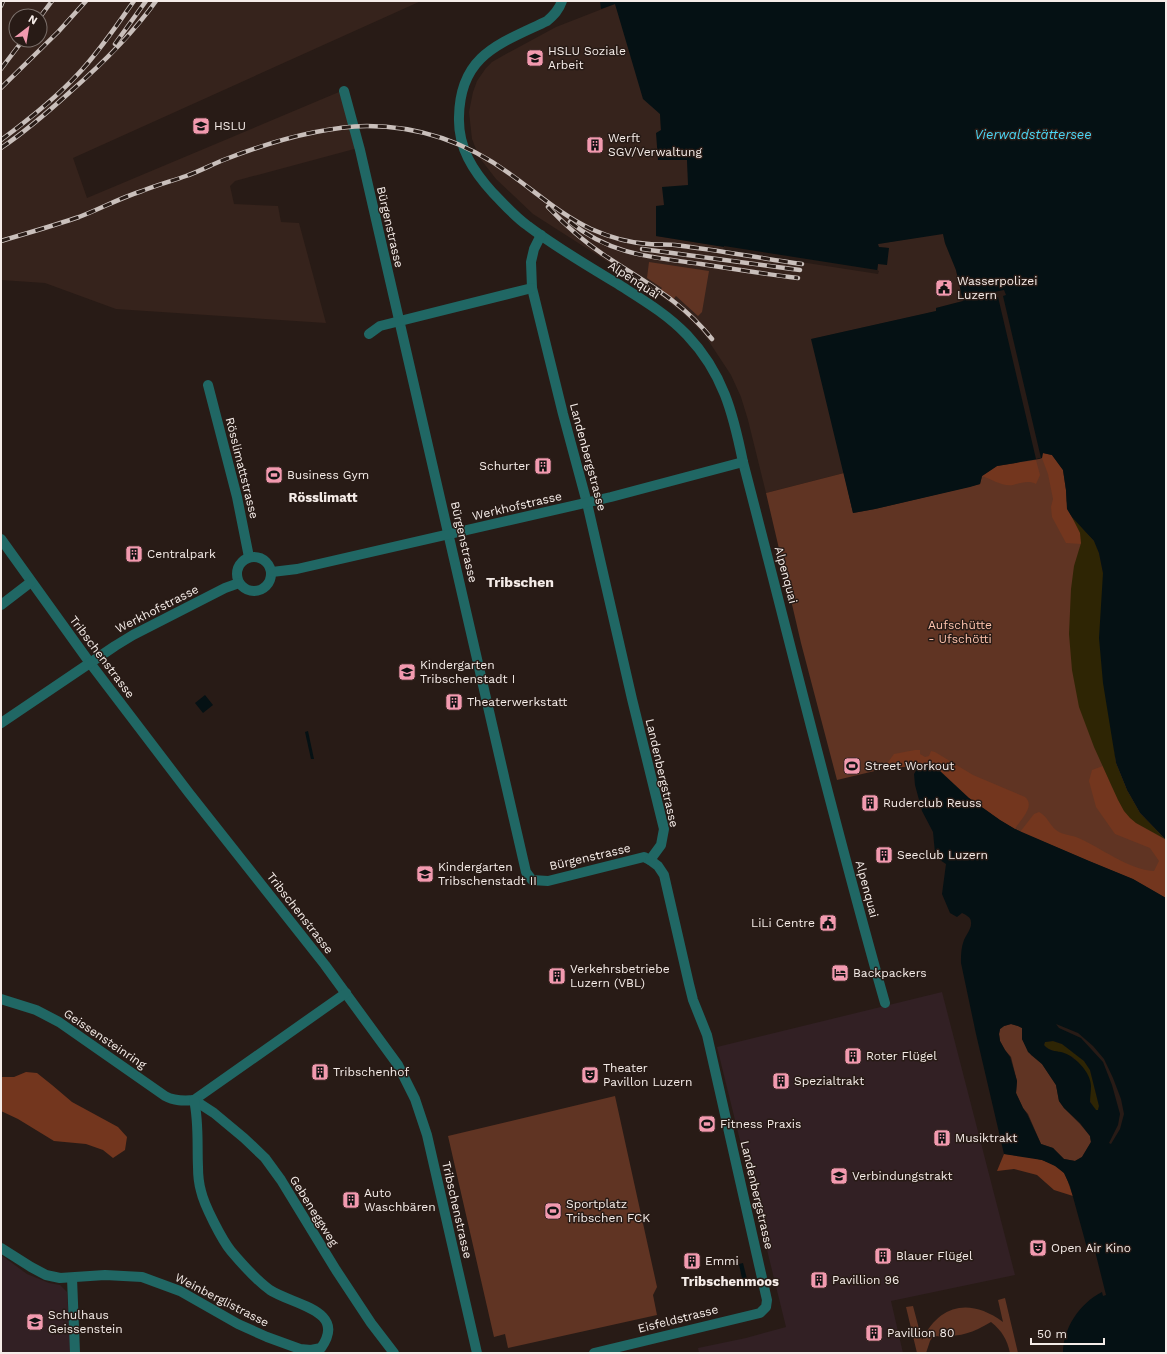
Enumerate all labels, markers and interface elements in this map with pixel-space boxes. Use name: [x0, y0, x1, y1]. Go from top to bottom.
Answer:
north arrow: [8, 8, 48, 48]
text: N: [26, 12, 40, 28]
place label: HSLU Soziale Arbeit: [548, 44, 626, 72]
school or university icon: HSLU Soziale Arbeit: [525, 48, 545, 68]
school or university icon: HSLU: [191, 116, 211, 136]
place label: HSLU: [214, 119, 246, 133]
water label: Vierwaldstättersee: [974, 127, 1092, 142]
place label: Werft SGV/Verwaltung: [608, 131, 702, 159]
building icon: Werft SGV/Verwaltung: [585, 135, 605, 155]
street label: Bürgenstrasse: [374, 185, 406, 269]
street label: Alpenquai: [606, 258, 662, 302]
place label: Wasserpolizei Luzern: [957, 274, 1037, 302]
public building icon: Wasserpolizei Luzern: [934, 278, 954, 298]
street label: Landenbergstrasse: [567, 402, 609, 513]
street label: Rösslimattstrasse: [223, 416, 261, 520]
building icon: Schurter: [533, 456, 553, 476]
place label: Schurter: [479, 459, 530, 473]
sports icon: Business Gym: [264, 465, 284, 485]
place label: Business Gym: [287, 468, 369, 482]
street label: Werkhofstrasse: [471, 489, 563, 523]
district label: Rösslimatt: [289, 490, 358, 505]
street label: Bürgenstrasse: [448, 500, 480, 584]
building icon: Centralpark: [124, 544, 144, 564]
street label: Alpenquai: [772, 545, 800, 605]
place label: Centralpark: [147, 547, 216, 561]
district label: Tribschen: [486, 574, 554, 590]
street label: Werkhofstrasse: [113, 582, 201, 636]
street label: Tribschenstrasse: [67, 613, 138, 701]
park label: Aufschütte - Ufschötti: [928, 618, 992, 646]
place label: Kindergarten Tribschenstadt I: [420, 658, 515, 686]
school or university icon: Kindergarten Tribschenstadt I: [397, 662, 417, 682]
building icon: Theaterwerkstatt: [444, 692, 464, 712]
place label: Theaterwerkstatt: [467, 695, 567, 709]
street label: Landenbergstrasse: [643, 717, 681, 829]
sports icon: Street Workout: [842, 756, 862, 776]
place label: Street Workout: [865, 759, 954, 773]
building icon: Ruderclub Reuss: [860, 793, 880, 813]
place label: Ruderclub Reuss: [883, 796, 982, 810]
street label: Bürgenstrasse: [548, 841, 632, 873]
building icon: Seeclub Luzern: [874, 845, 894, 865]
place label: Seeclub Luzern: [897, 848, 988, 862]
street label: Alpenquai: [853, 859, 881, 919]
place label: Kindergarten Tribschenstadt II: [438, 860, 537, 888]
school or university icon: Kindergarten Tribschenstadt II: [415, 864, 435, 884]
street label: Tribschenstrasse: [264, 870, 336, 956]
public building icon: LiLi Centre: [818, 913, 838, 933]
place label: LiLi Centre: [751, 916, 815, 930]
place label: Verkehrsbetriebe Luzern (VBL): [570, 962, 670, 990]
hotel icon: Backpackers: [830, 963, 850, 983]
building icon: Verkehrsbetriebe Luzern (VBL): [547, 966, 567, 986]
place label: Backpackers: [853, 966, 927, 980]
street label: Geissensteinring: [61, 1006, 149, 1072]
building icon: Roter Flügel: [843, 1046, 863, 1066]
place label: Roter Flügel: [866, 1049, 937, 1063]
place label: Theater Pavillon Luzern: [603, 1061, 692, 1089]
building icon: Tribschenhof: [310, 1062, 330, 1082]
place label: Tribschenhof: [333, 1065, 409, 1079]
theatre icon: Theater Pavillon Luzern: [580, 1065, 600, 1085]
building icon: Spezialtrakt: [771, 1071, 791, 1091]
place label: Spezialtrakt: [794, 1074, 864, 1088]
sports icon: Fitness Praxis: [697, 1114, 717, 1134]
place label: Fitness Praxis: [720, 1117, 801, 1131]
building icon: Musiktrakt: [932, 1128, 952, 1148]
place label: Musiktrakt: [955, 1131, 1017, 1145]
street label: Landenbergstrasse: [738, 1139, 776, 1251]
street label: Tribschenstrasse: [439, 1160, 475, 1260]
school or university icon: Verbindungstrakt: [829, 1166, 849, 1186]
place label: Verbindungstrakt: [852, 1169, 953, 1183]
street label: Gebeneggweg: [287, 1173, 342, 1249]
place label: Auto Waschbären: [364, 1186, 436, 1214]
building icon: Auto Waschbären: [341, 1190, 361, 1210]
place label: Sportplatz Tribschen FCK: [566, 1197, 650, 1225]
sports icon: Sportplatz Tribschen FCK: [543, 1201, 563, 1221]
theatre icon: Open Air Kino: [1028, 1238, 1048, 1258]
place label: Open Air Kino: [1051, 1241, 1131, 1255]
building icon: Blauer Flügel: [873, 1246, 893, 1266]
place label: Blauer Flügel: [896, 1249, 973, 1263]
building icon: Emmi: [682, 1251, 702, 1271]
place label: Emmi: [705, 1254, 739, 1268]
street label: Weinberglistrasse: [173, 1270, 271, 1330]
building icon: Pavillion 96: [809, 1270, 829, 1290]
place label: Pavillion 96: [832, 1273, 899, 1287]
district label: Tribschenmoos: [681, 1274, 779, 1289]
street label: Eisfeldstrasse: [636, 1302, 720, 1336]
place label: Schulhaus Geissenstein: [48, 1308, 123, 1336]
school or university icon: Schulhaus Geissenstein: [25, 1312, 45, 1332]
scale bar: [1031, 1320, 1104, 1346]
building icon: Pavillion 80: [864, 1323, 884, 1343]
place label: Pavillion 80: [887, 1326, 954, 1340]
text: 50 m: [1037, 1327, 1067, 1341]

